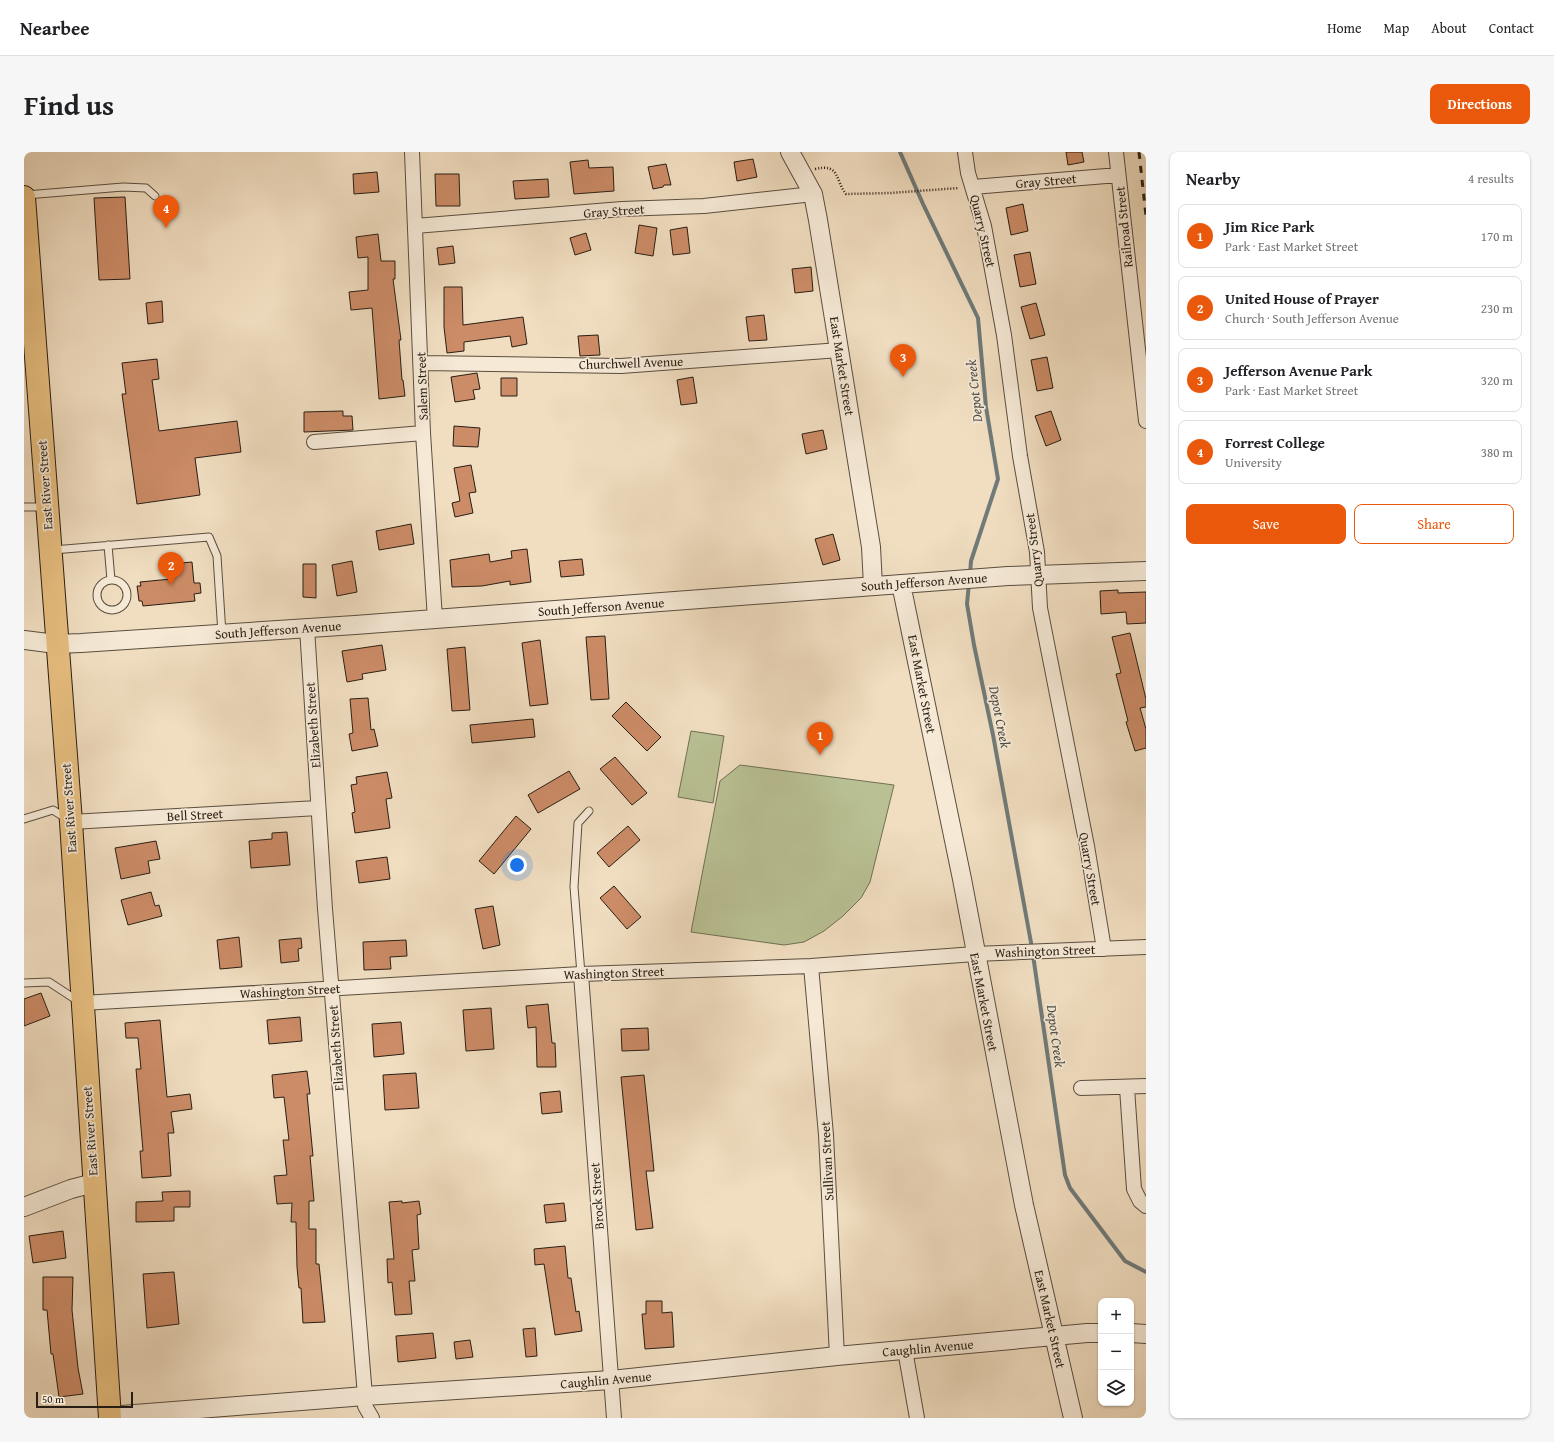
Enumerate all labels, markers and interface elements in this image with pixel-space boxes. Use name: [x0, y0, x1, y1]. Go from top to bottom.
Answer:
text: Nearbee: [20, 14, 90, 42]
text: Home: [1327, 18, 1362, 38]
text: Map: [1384, 18, 1409, 38]
text: About: [1431, 18, 1467, 38]
text: Contact: [1489, 18, 1534, 38]
text: Find us: [24, 84, 114, 125]
button: Directions: [1430, 84, 1530, 124]
text: Nearby: [1186, 166, 1240, 191]
street label: Gray Street: [1015, 169, 1078, 193]
text: 4 results: [1468, 169, 1514, 188]
street label: Railroad Street: [1110, 185, 1138, 269]
street label: Quarry Street: [965, 193, 1001, 270]
pin: 4: [153, 195, 179, 228]
street label: Gray Street: [583, 199, 646, 223]
text: Jim Rice Park: [1225, 216, 1314, 237]
text: 1: [1197, 227, 1203, 246]
text: 170 m: [1481, 227, 1513, 246]
text: Park · East Market Street: [1225, 237, 1358, 256]
text: United House of Prayer: [1225, 288, 1379, 309]
text: 2: [1197, 299, 1203, 318]
text: 230 m: [1481, 299, 1513, 318]
text: Church · South Jefferson Avenue: [1225, 309, 1399, 328]
street label: East Market Street: [825, 315, 859, 417]
pin: 3: [890, 344, 916, 377]
street label: Salem Street: [411, 351, 433, 421]
street label: Churchwell Avenue: [578, 352, 684, 374]
water label: Depot Creek: [961, 358, 987, 424]
text: Jefferson Avenue Park: [1225, 360, 1372, 381]
text: 3: [1197, 371, 1203, 390]
text: 320 m: [1481, 371, 1513, 390]
text: Park · East Market Street: [1225, 381, 1358, 400]
text: Forrest College: [1225, 432, 1325, 453]
street label: East River Street: [32, 439, 58, 530]
text: 4: [1197, 443, 1203, 462]
text: 380 m: [1481, 443, 1513, 462]
text: University: [1225, 453, 1282, 472]
button: Save: [1186, 504, 1346, 544]
button: Share: [1354, 504, 1514, 544]
street label: Quarry Street: [1020, 512, 1048, 588]
pin: 2: [158, 552, 184, 585]
street label: South Jefferson Avenue: [860, 568, 988, 596]
street label: South Jefferson Avenue: [537, 593, 665, 621]
street label: South Jefferson Avenue: [214, 616, 342, 644]
street label: East Market Street: [903, 633, 941, 735]
street label: Elizabeth Street: [300, 681, 325, 769]
water label: Depot Creek: [984, 683, 1016, 750]
pin: 1: [807, 722, 833, 755]
street label: East River Street: [56, 762, 82, 853]
street label: Bell Street: [166, 804, 224, 826]
street label: Quarry Street: [1074, 831, 1106, 907]
your location: [507, 855, 527, 875]
street label: Washington Street: [994, 940, 1096, 962]
street label: East Market Street: [965, 951, 1003, 1053]
street label: Washington Street: [563, 962, 665, 984]
street label: Washington Street: [239, 979, 341, 1003]
water label: Depot Creek: [1042, 1002, 1070, 1069]
street label: Elizabeth Street: [323, 1004, 348, 1092]
street label: East River Street: [77, 1085, 103, 1176]
street label: Sullivan Street: [815, 1120, 839, 1201]
street label: Brock Street: [585, 1161, 609, 1230]
street label: East Market Street: [1029, 1268, 1071, 1370]
map controls: [1098, 1298, 1134, 1406]
button: +: [1098, 1298, 1134, 1334]
button: −: [1098, 1334, 1134, 1370]
street label: Caughlin Avenue: [882, 1335, 974, 1361]
street label: Caughlin Avenue: [560, 1367, 652, 1393]
button: layers: [1098, 1370, 1134, 1406]
scale bar: [36, 1390, 133, 1409]
text: 50 m: [42, 1391, 64, 1407]

